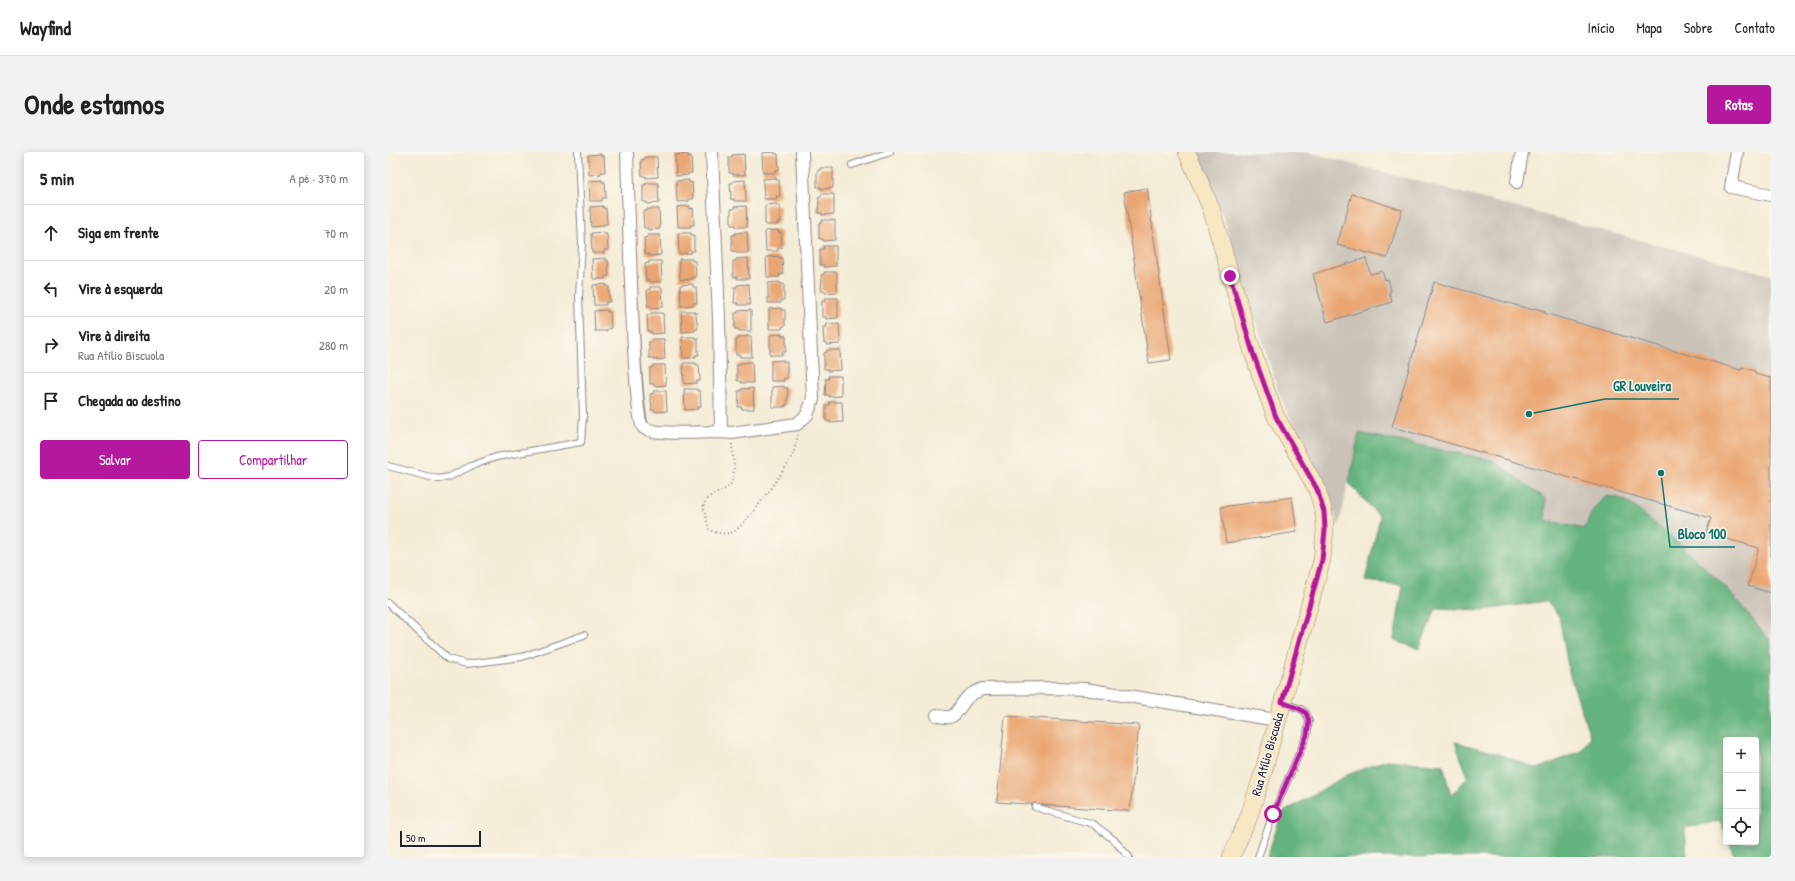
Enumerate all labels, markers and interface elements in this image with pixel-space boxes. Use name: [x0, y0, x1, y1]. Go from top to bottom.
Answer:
text: Wayfind: [20, 15, 71, 41]
text: Início: [1588, 18, 1614, 37]
text: Mapa: [1636, 18, 1662, 37]
text: Sobre: [1684, 18, 1713, 37]
text: Contato: [1735, 18, 1775, 37]
text: Onde estamos: [24, 85, 164, 123]
button: Rotas: [1707, 85, 1771, 124]
text: 5 min: [40, 167, 74, 190]
text: A pé · 370 m: [289, 169, 348, 187]
icon: ahead: [40, 222, 62, 244]
text: Siga em frente: [78, 222, 159, 243]
text: 70 m: [324, 224, 348, 242]
route end: [1221, 267, 1239, 285]
icon: left: [40, 278, 62, 300]
text: Vire à esquerda: [78, 278, 162, 299]
text: 20 m: [324, 280, 348, 298]
text: Vire à direita: [78, 325, 150, 346]
icon: right: [40, 334, 62, 356]
text: 280 m: [319, 336, 348, 354]
text: Rua Atílio Biscuola: [78, 346, 164, 364]
callout: GR Louveira: [1605, 373, 1679, 399]
text: GR Louveira: [1613, 376, 1671, 395]
icon: arrive: [40, 390, 62, 412]
text: Chegada ao destino: [78, 390, 181, 411]
button: Salvar: [40, 440, 190, 479]
button: Compartilhar: [198, 440, 348, 479]
callout: Bloco 100: [1670, 521, 1735, 547]
text: Bloco 100: [1678, 524, 1727, 543]
street label: Rua Atílio Biscuola: [1246, 710, 1288, 798]
map controls: [1723, 737, 1759, 845]
button: +: [1723, 737, 1759, 773]
button: −: [1723, 773, 1759, 809]
route start: [1264, 805, 1282, 823]
button: locate: [1723, 809, 1759, 845]
scale bar: [400, 829, 481, 848]
text: 50 m: [406, 831, 426, 845]

